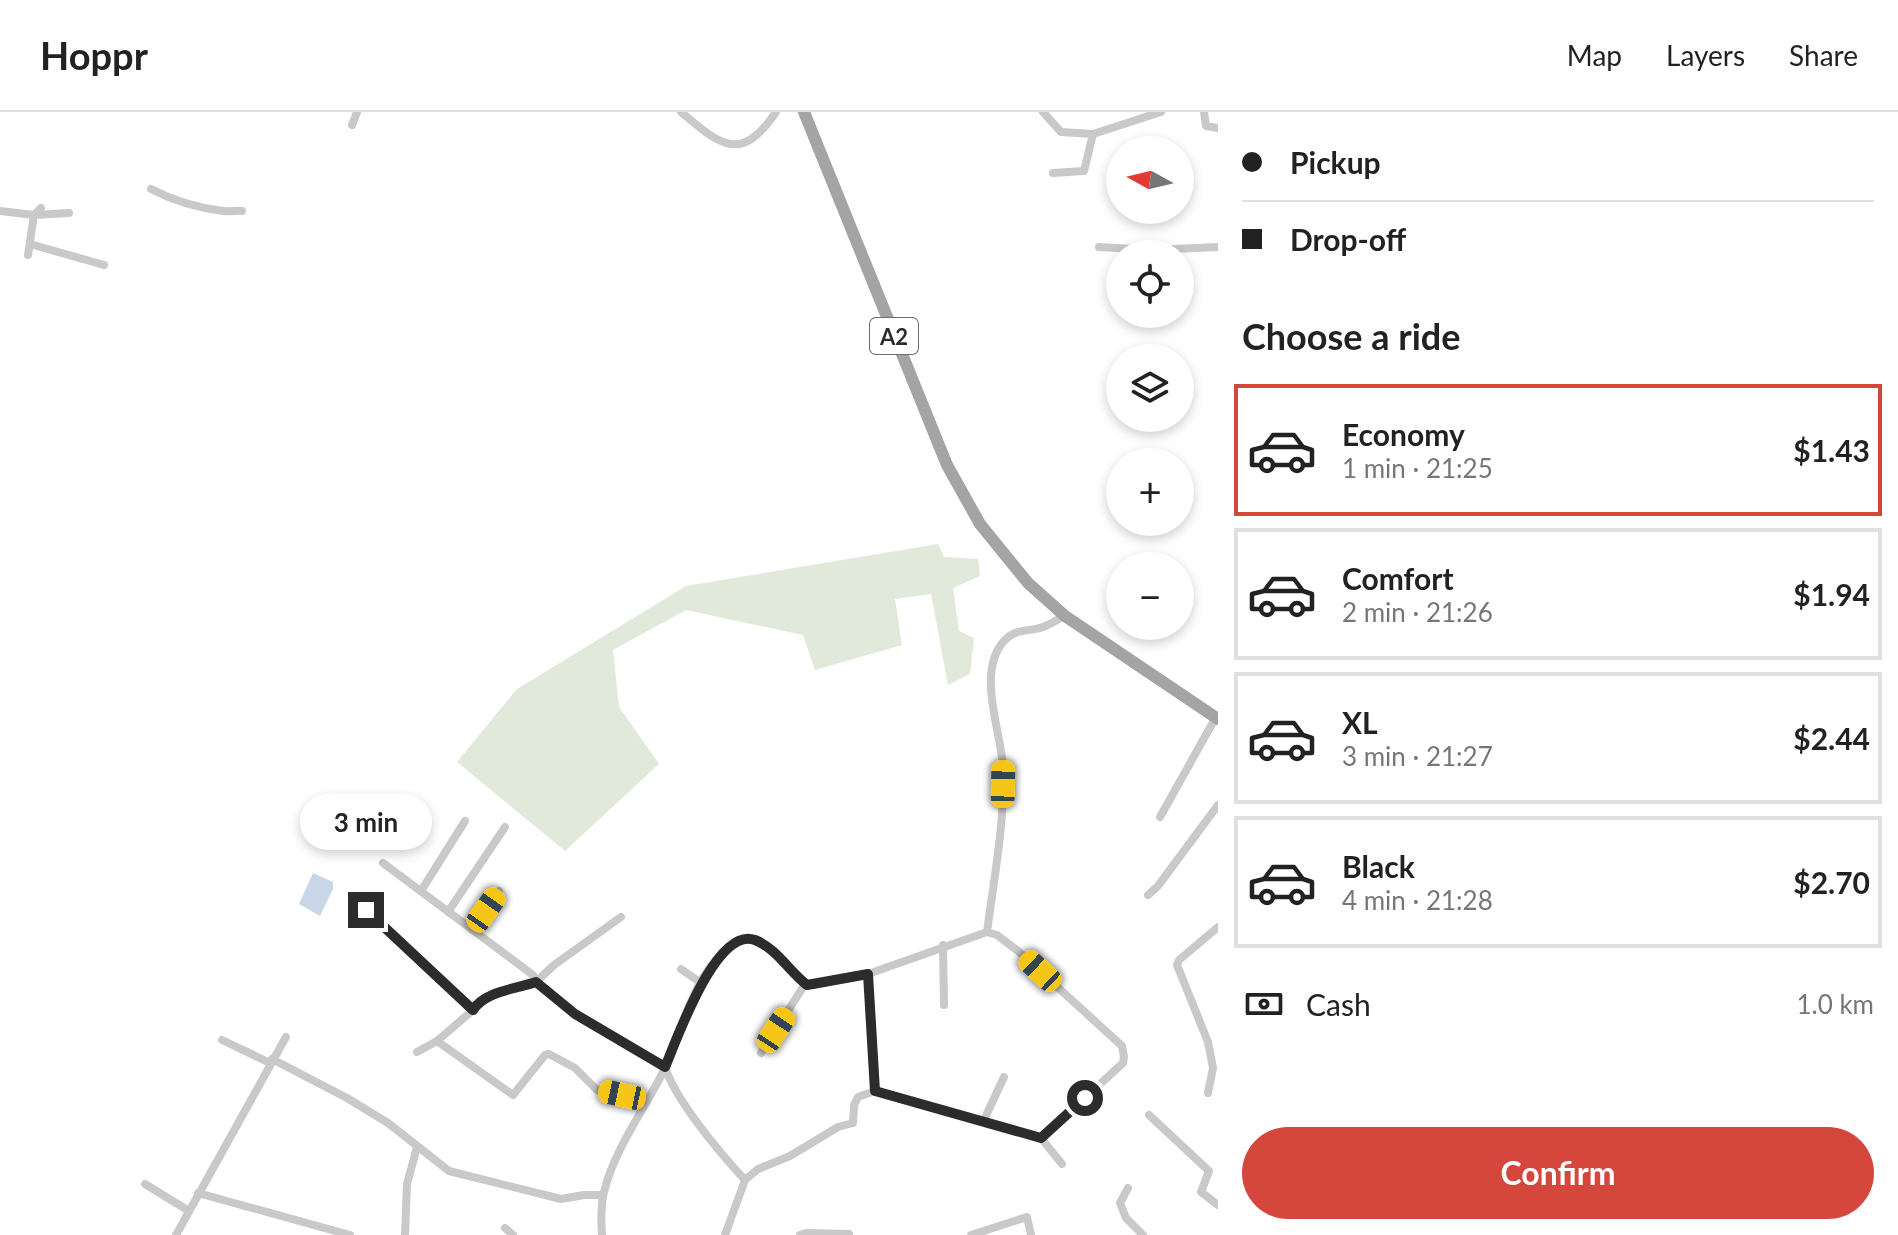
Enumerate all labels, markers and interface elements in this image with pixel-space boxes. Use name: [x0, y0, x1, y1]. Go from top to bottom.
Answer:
text: Hoppr: [40, 32, 148, 78]
text: Map: [1567, 38, 1622, 72]
text: Layers: [1666, 38, 1745, 72]
text: Share: [1789, 38, 1858, 72]
north arrow: [1106, 136, 1194, 224]
map controls: [1106, 136, 1194, 640]
text: Pickup: [1290, 144, 1381, 180]
text: Drop-off: [1290, 221, 1406, 257]
button: locate: [1106, 240, 1194, 328]
text: Choose a ride: [1242, 314, 1461, 358]
road number: A2: [870, 318, 918, 354]
button: layers: [1106, 344, 1194, 432]
icon: car: [1246, 414, 1318, 486]
text: Economy: [1342, 416, 1465, 452]
text: $1.43: [1793, 432, 1870, 468]
button: +: [1106, 448, 1194, 536]
text: 1 min · 21:25: [1342, 452, 1493, 484]
button: −: [1106, 552, 1194, 640]
icon: car: [1246, 558, 1318, 630]
text: Comfort: [1342, 560, 1454, 596]
text: $1.94: [1793, 576, 1870, 612]
text: 2 min · 21:26: [1342, 596, 1493, 628]
icon: car: [1246, 702, 1318, 774]
text: XL: [1342, 704, 1378, 740]
text: $2.44: [1793, 720, 1870, 756]
text: 3 min · 21:27: [1342, 740, 1493, 772]
car: [991, 760, 1015, 808]
callout: 3 min: [300, 794, 432, 850]
text: 3 min: [334, 806, 398, 838]
icon: car: [1246, 846, 1318, 918]
text: Black: [1342, 848, 1415, 884]
text: $2.70: [1793, 864, 1870, 900]
car: [462, 883, 510, 937]
text: 4 min · 21:28: [1342, 884, 1493, 916]
route end: [348, 892, 384, 928]
car: [1014, 946, 1066, 996]
icon: cash: [1242, 982, 1286, 1026]
text: Cash: [1306, 986, 1371, 1022]
text: 1.0 km: [1796, 988, 1874, 1020]
car: [753, 1003, 799, 1057]
car: [596, 1078, 648, 1112]
route start: [1067, 1080, 1103, 1116]
button: Confirm: [1242, 1127, 1874, 1219]

